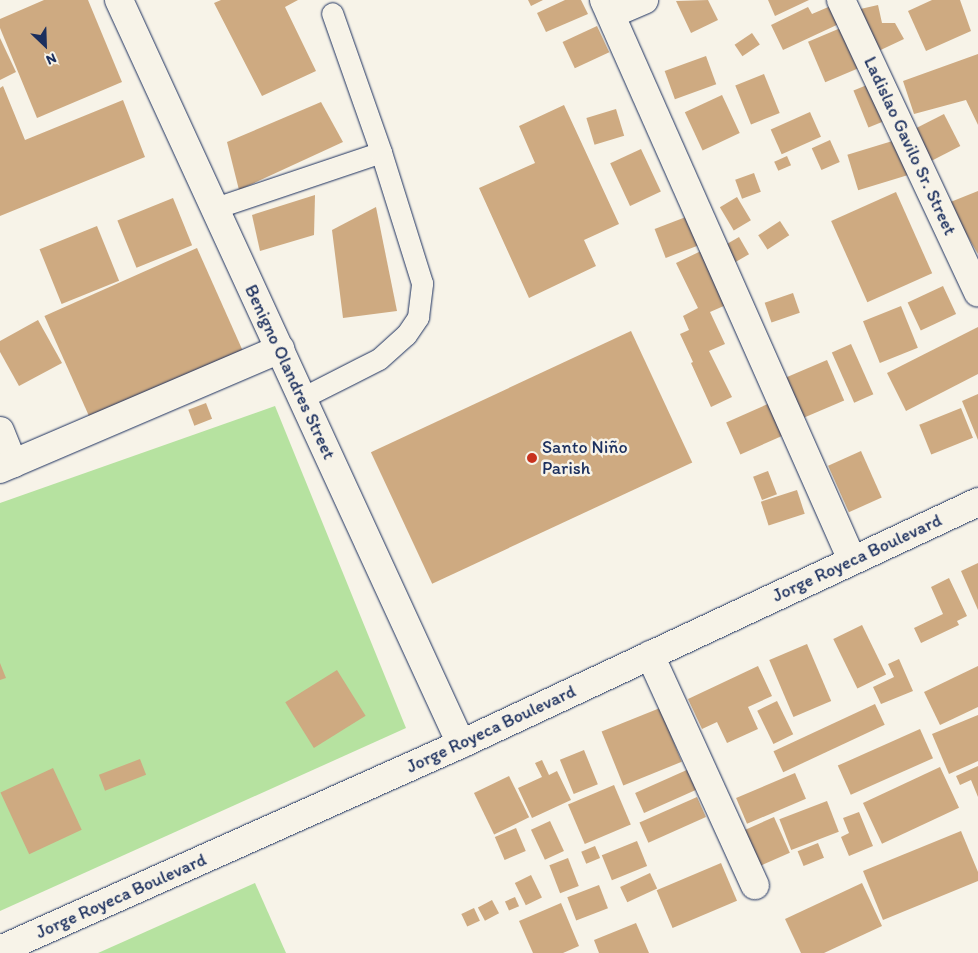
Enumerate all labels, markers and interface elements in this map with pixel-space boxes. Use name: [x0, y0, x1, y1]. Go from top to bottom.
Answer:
north arrow: [20, 20, 70, 70]
text: N: [44, 49, 59, 69]
street label: Ladislao Gavilo Sr. Street: [859, 53, 961, 239]
street label: Benigno Olandres Street: [240, 281, 340, 463]
place label: Santo Niño Parish: [542, 437, 628, 479]
marker: Santo Niño Parish: [526, 452, 538, 464]
street label: Jorge Royeca Boulevard: [769, 509, 945, 607]
street label: Jorge Royeca Boulevard: [403, 680, 579, 778]
street label: Jorge Royeca Boulevard: [32, 849, 210, 943]

